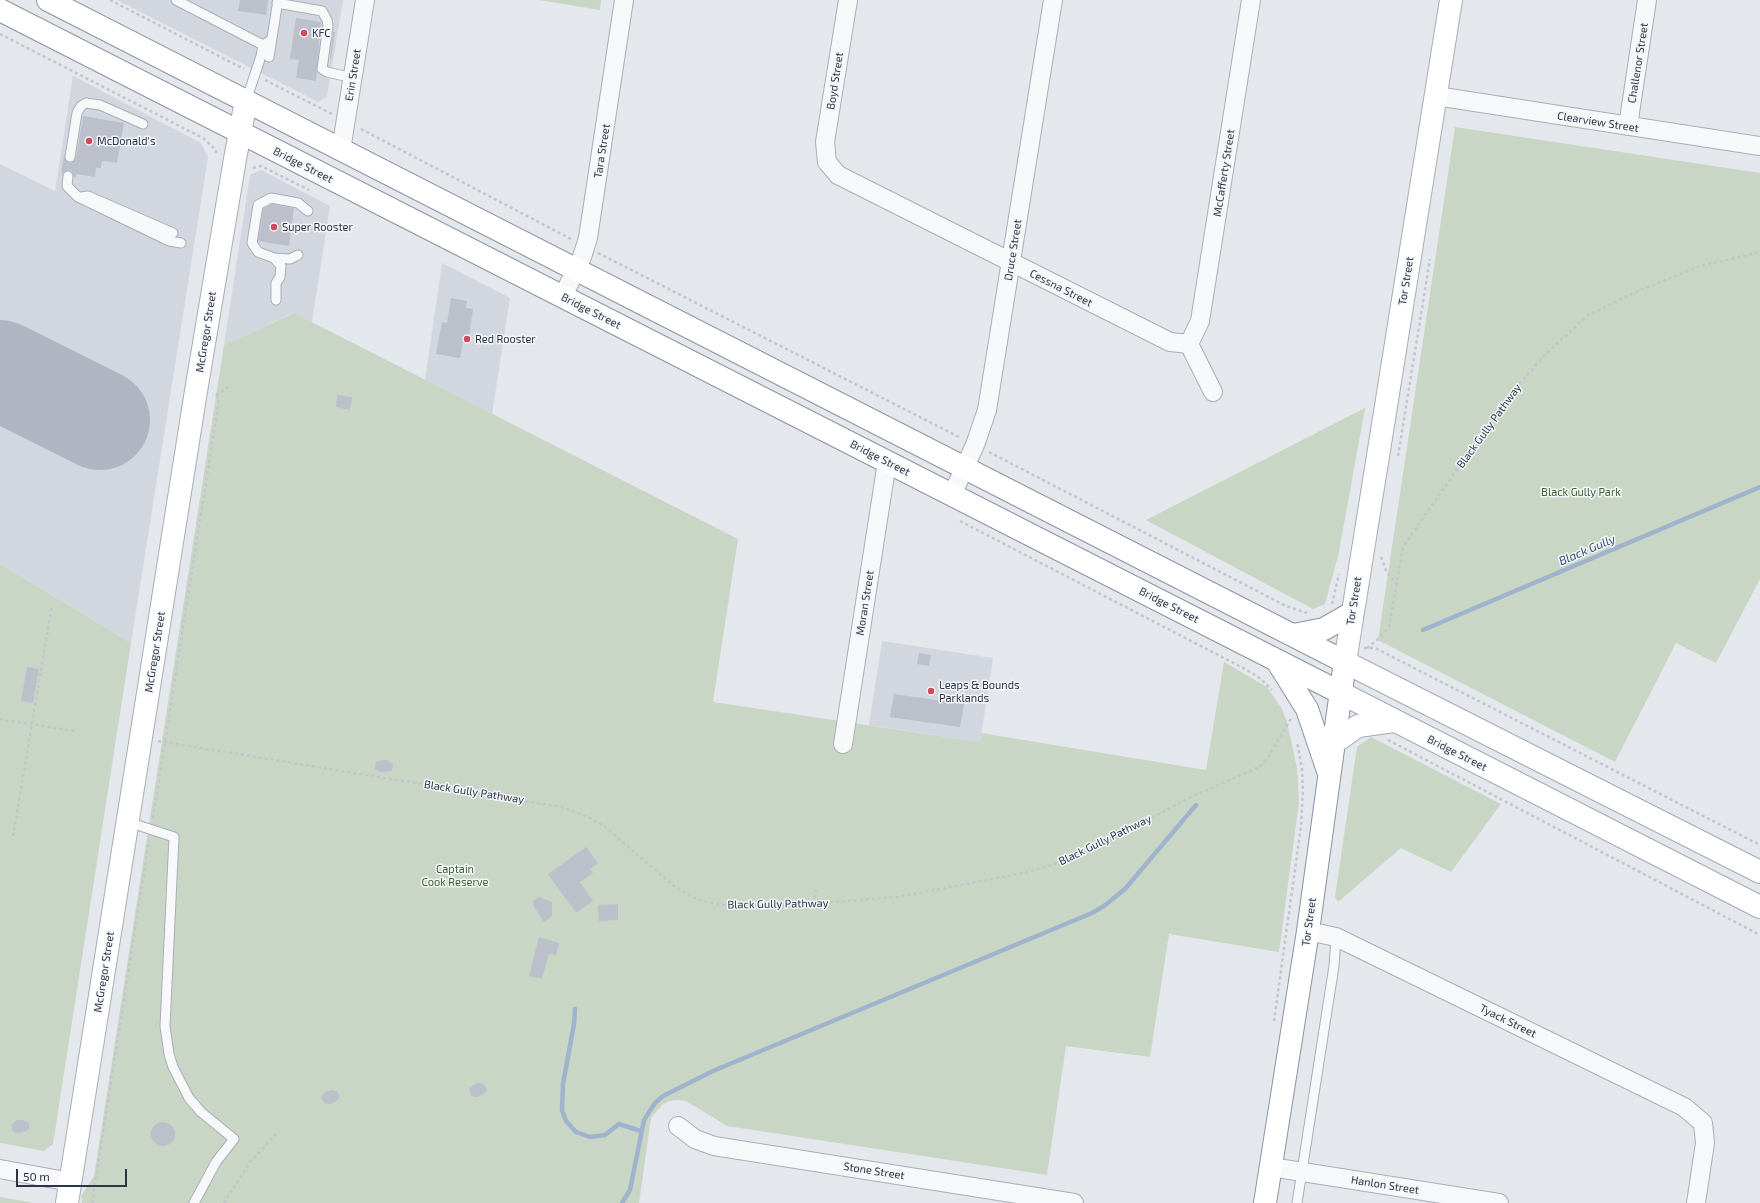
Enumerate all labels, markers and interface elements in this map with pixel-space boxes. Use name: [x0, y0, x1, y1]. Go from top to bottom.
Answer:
street label: Challenor Street: [1625, 22, 1651, 104]
place label: KFC: [312, 26, 331, 40]
marker: KFC: [299, 28, 309, 38]
street label: Erin Street: [342, 48, 364, 102]
street label: Boyd Street: [824, 51, 846, 111]
street label: Clearview Street: [1556, 109, 1640, 135]
street label: Tara Street: [591, 123, 613, 179]
street label: McCafferty Street: [1211, 128, 1237, 218]
place label: McDonald's: [97, 134, 155, 148]
marker: McDonald's: [84, 136, 94, 146]
street label: Bridge Street: [271, 144, 335, 186]
street label: Druce Street: [1002, 218, 1024, 282]
place label: Super Rooster: [282, 220, 353, 234]
marker: Super Rooster: [269, 222, 279, 232]
street label: Tor Street: [1396, 256, 1416, 306]
street label: Cessna Street: [1027, 267, 1095, 309]
street label: Bridge Street: [559, 290, 623, 332]
street label: McGregor Street: [193, 291, 219, 373]
place label: Red Rooster: [475, 332, 536, 346]
marker: Red Rooster: [462, 334, 472, 344]
street label: Black Gully Pathway: [1454, 381, 1524, 471]
street label: Bridge Street: [848, 437, 912, 479]
park label: Black Gully Park: [1541, 485, 1621, 499]
water label: Black Gully: [1557, 532, 1617, 568]
street label: Moran Street: [853, 569, 877, 637]
street label: Tor Street: [1344, 576, 1364, 626]
street label: Bridge Street: [1137, 584, 1201, 626]
street label: McGregor Street: [142, 611, 168, 693]
place label: Leaps & Bounds Parklands: [939, 678, 1020, 704]
marker: Leaps & Bounds Parklands: [926, 686, 936, 696]
street label: Bridge Street: [1425, 732, 1489, 774]
street label: Black Gully Pathway: [423, 778, 525, 806]
street label: Black Gully Pathway: [1057, 812, 1153, 868]
park label: Captain Cook Reserve: [421, 862, 489, 888]
street label: Black Gully Pathway: [727, 897, 829, 911]
street label: Tor Street: [1299, 897, 1319, 947]
street label: McGregor Street: [91, 931, 117, 1013]
street label: Tyack Street: [1478, 1002, 1538, 1040]
street label: Stone Street: [842, 1160, 906, 1182]
scale bar: [18, 1161, 129, 1187]
text: 50 m: [23, 1169, 50, 1183]
street label: Hanlon Street: [1350, 1173, 1420, 1197]

